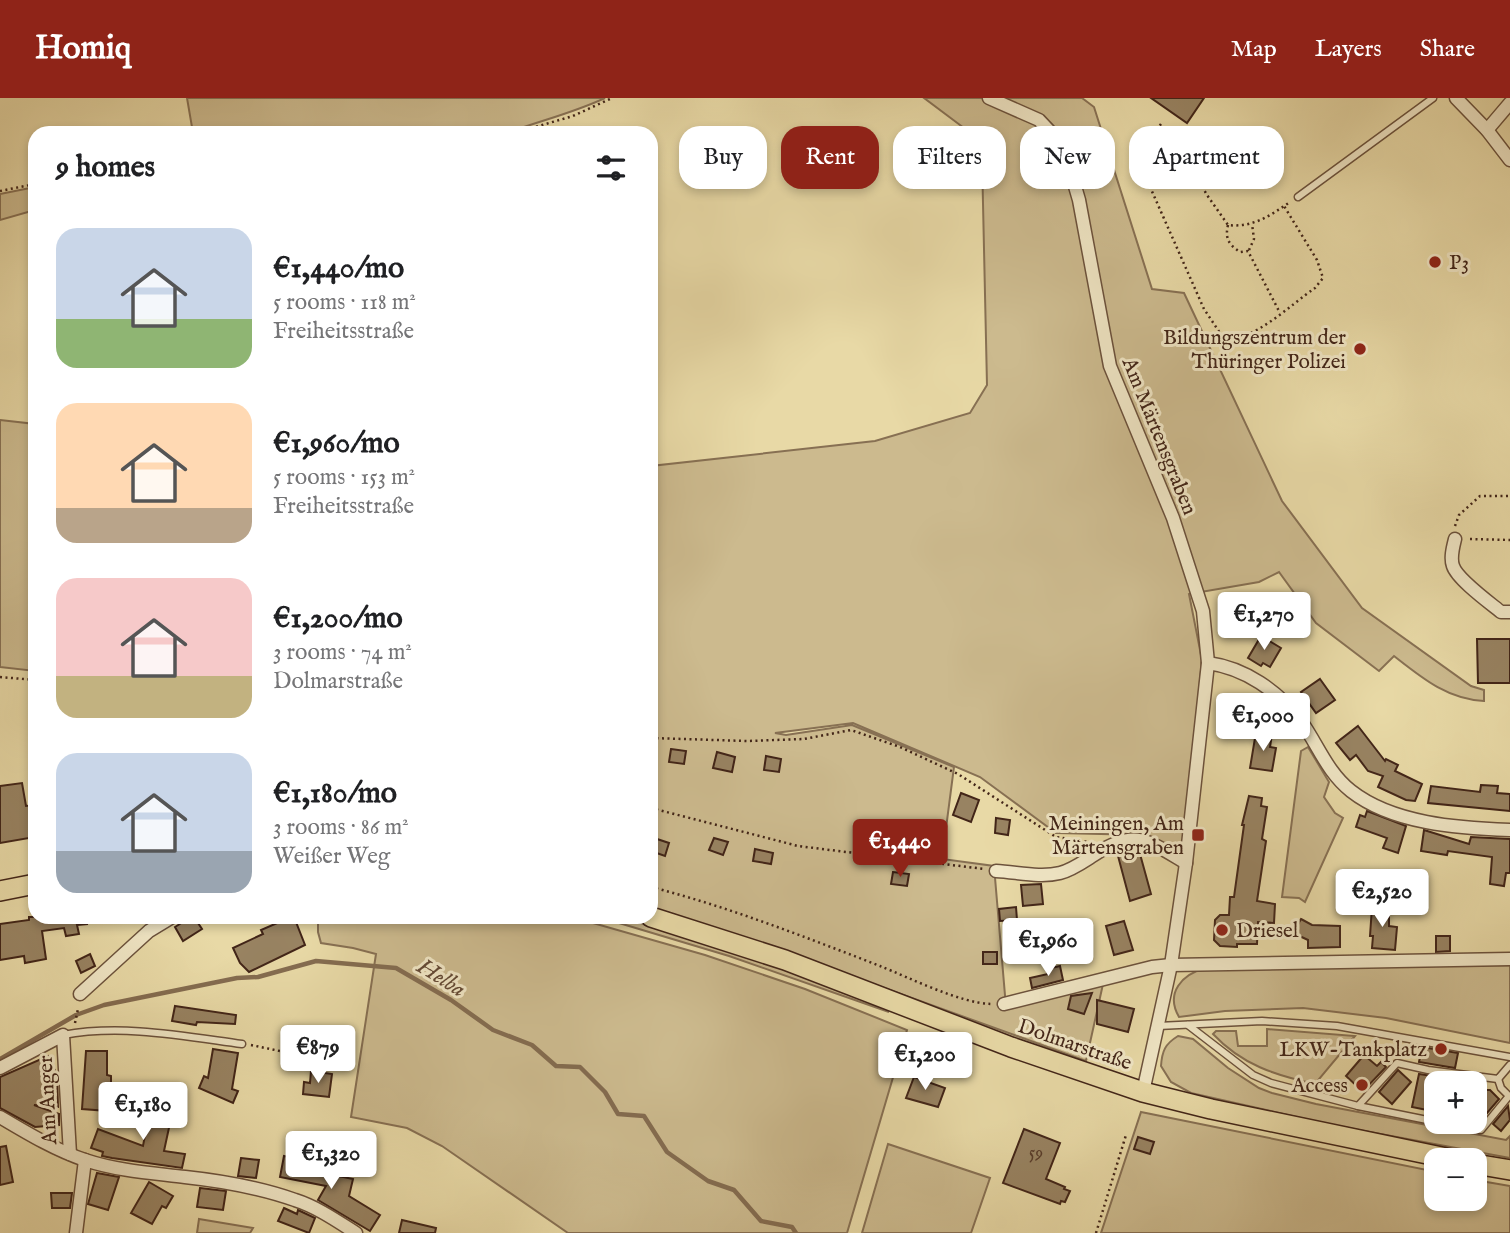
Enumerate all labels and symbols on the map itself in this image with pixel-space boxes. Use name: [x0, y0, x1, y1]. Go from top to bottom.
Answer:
place label: P3: [1449, 250, 1469, 277]
marker: P3: [1427, 254, 1443, 270]
place label: Bildungszentrum der Thüringer Polizei: [1163, 325, 1346, 376]
marker: Bildungszentrum der Thüringer Polizei: [1352, 341, 1368, 357]
street label: Am Märtensgraben: [1114, 353, 1202, 519]
pin: €1,270: [1207, 592, 1321, 652]
pin: €1,000: [1206, 694, 1320, 753]
place label: Meiningen, Am Märtensgraben: [1048, 811, 1184, 862]
pin: €1,440: [843, 820, 957, 879]
marker: Meiningen, Am Märtensgraben: [1190, 827, 1206, 843]
pin: €2,520: [1325, 870, 1439, 929]
pin: €1,960: [991, 918, 1105, 978]
place label: Driesel: [1236, 918, 1299, 945]
marker: Driesel: [1214, 922, 1230, 938]
water label: Helba: [411, 952, 471, 1004]
street label: Dolmarstraße: [1014, 1013, 1135, 1078]
pin: €879: [277, 1026, 359, 1085]
pin: €1,200: [868, 1032, 982, 1092]
place label: LKW-Tankplatz: [1279, 1037, 1427, 1064]
marker: LKW-Tankplatz: [1433, 1041, 1449, 1057]
street label: Am Anger: [33, 1054, 64, 1146]
place label: Access: [1290, 1073, 1348, 1100]
marker: Access: [1354, 1077, 1370, 1093]
pin: €1,180: [86, 1082, 200, 1142]
pin: €1,320: [274, 1132, 388, 1191]
house number: 59: [1029, 1142, 1043, 1165]

